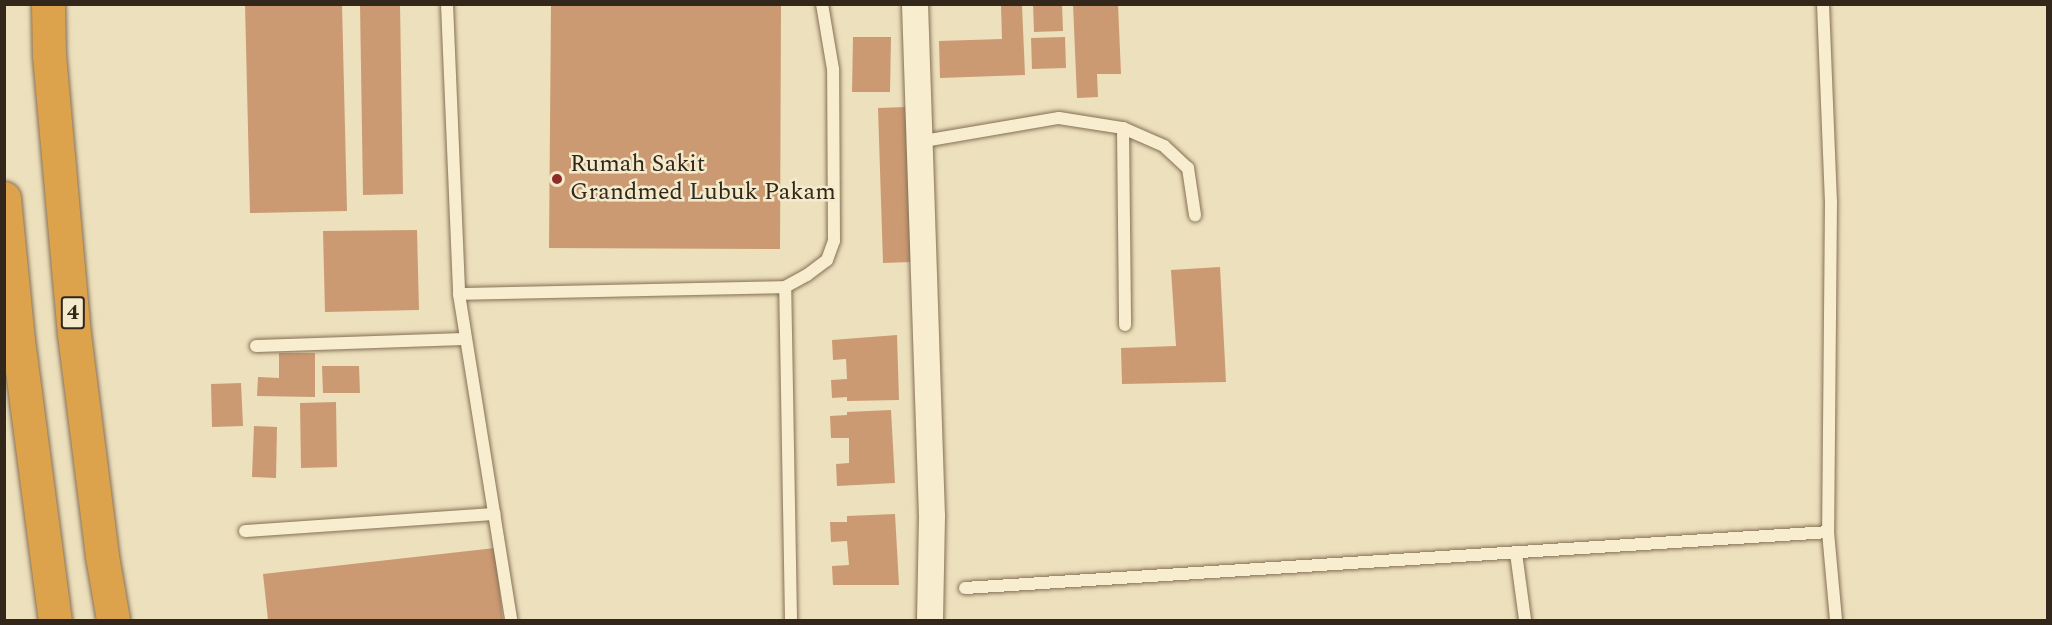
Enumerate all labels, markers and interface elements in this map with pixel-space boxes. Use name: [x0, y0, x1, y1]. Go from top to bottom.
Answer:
place label: Rumah Sakit Grandmed Lubuk Pakam: [570, 151, 836, 207]
marker: Rumah Sakit Grandmed Lubuk Pakam: [548, 170, 566, 188]
road number: 4: [60, 294, 86, 332]

